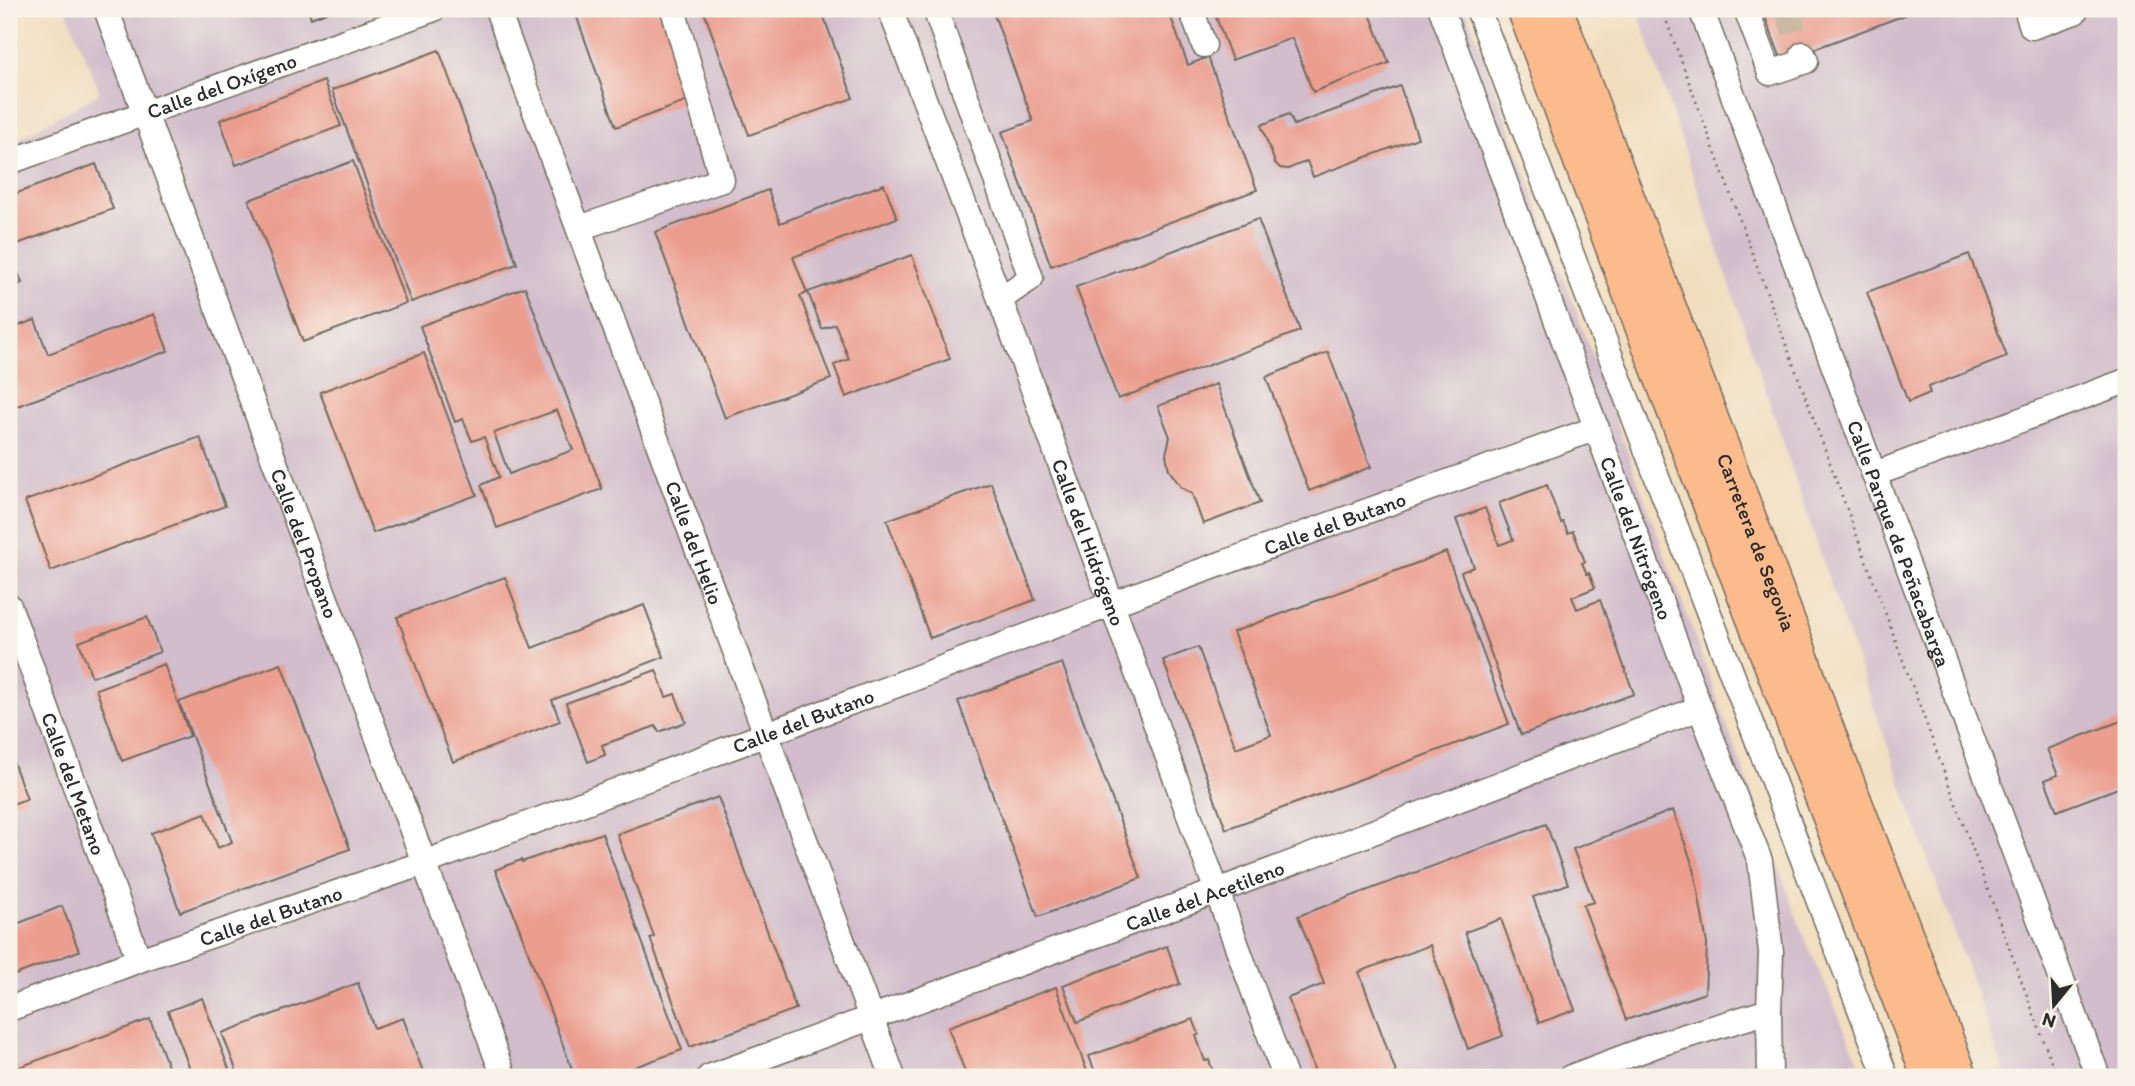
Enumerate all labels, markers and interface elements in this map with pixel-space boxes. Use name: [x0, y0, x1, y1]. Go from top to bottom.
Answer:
street label: Calle del Oxígeno: [143, 47, 300, 124]
street label: Calle Parque de Peñacabarga: [1842, 416, 1957, 670]
street label: Carretera de Segovia: [1712, 449, 1802, 634]
street label: Calle del Nitrógeno: [1595, 453, 1679, 623]
street label: Calle del Hidrógeno: [1047, 455, 1131, 629]
street label: Calle del Propano: [266, 465, 344, 622]
street label: Calle del Helio: [661, 477, 729, 608]
street label: Calle del Butano: [1260, 486, 1409, 560]
street label: Calle del Butano: [729, 682, 877, 758]
street label: Calle del Metano: [36, 708, 112, 858]
street label: Calle del Acetileno: [1122, 854, 1288, 936]
street label: Calle del Butano: [196, 879, 345, 951]
north arrow: [2020, 970, 2090, 1040]
text: N: [2039, 1008, 2059, 1034]

